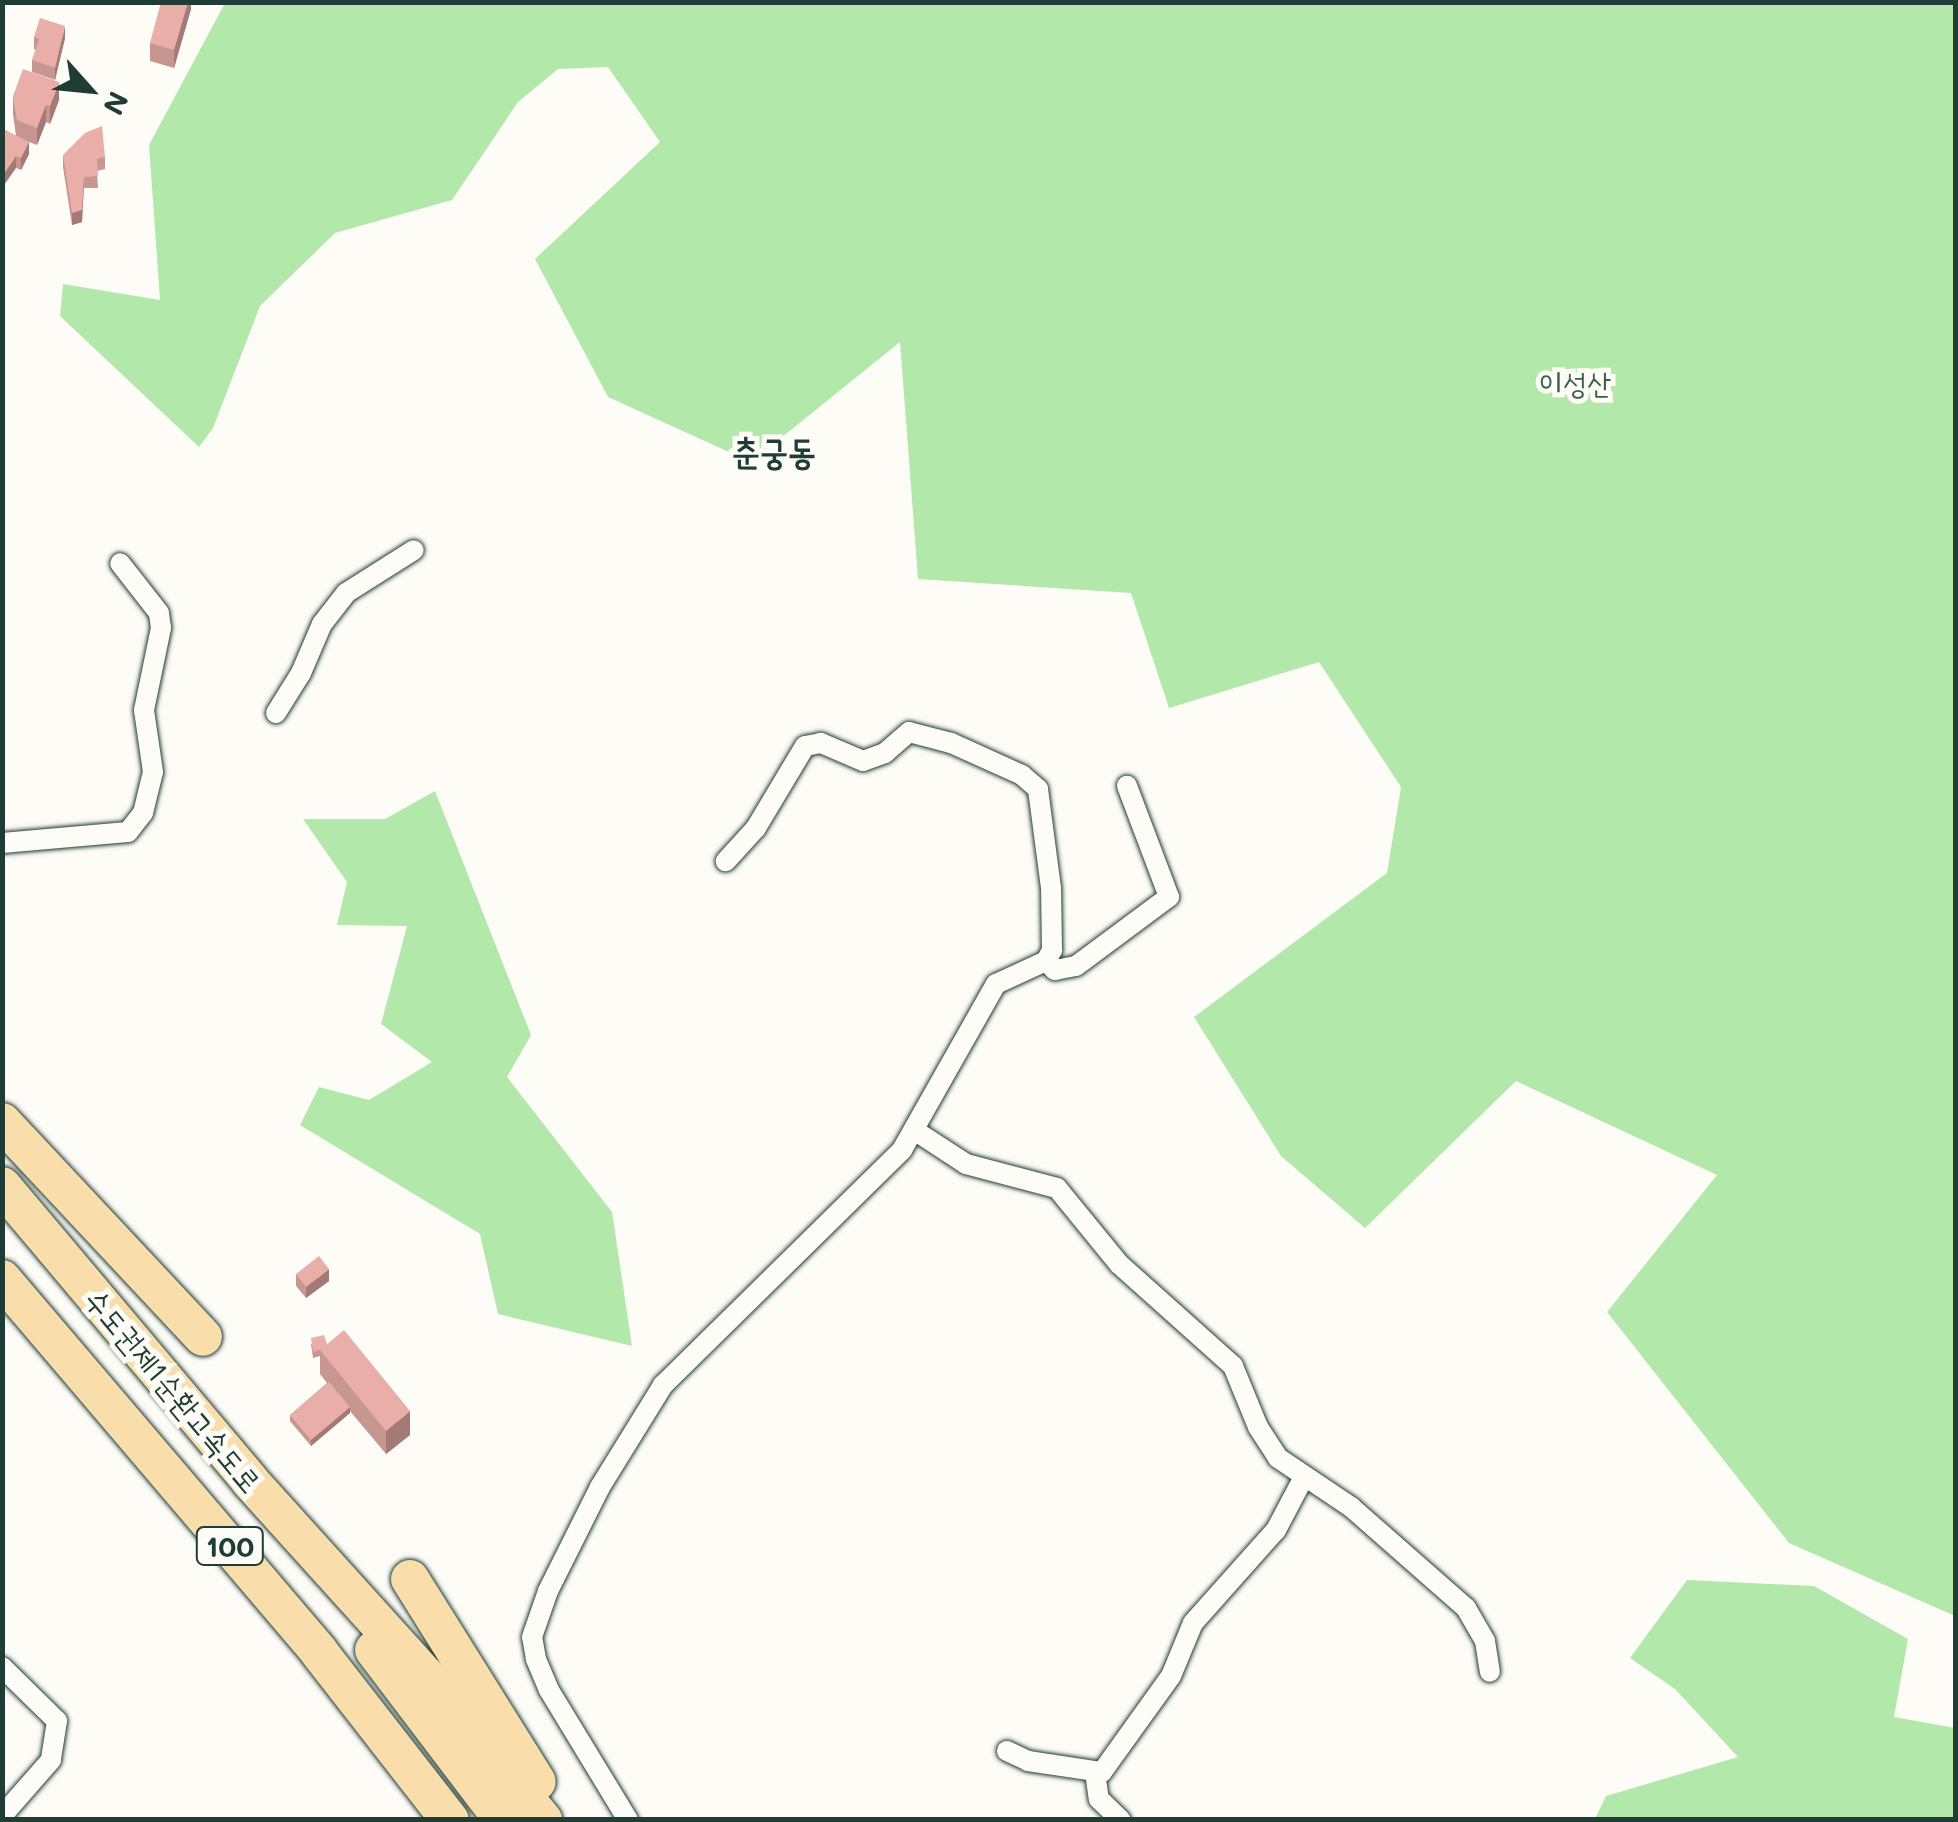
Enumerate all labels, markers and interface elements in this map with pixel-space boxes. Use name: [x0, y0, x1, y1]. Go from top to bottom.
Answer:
north arrow: [40, 40, 140, 140]
text: N: [96, 86, 138, 121]
park label: 이성산: [1539, 364, 1611, 400]
district label: 춘궁동: [732, 429, 816, 471]
street label: 수도권제1순환고속도로: [78, 1281, 270, 1499]
road number: 100: [195, 1523, 265, 1569]

